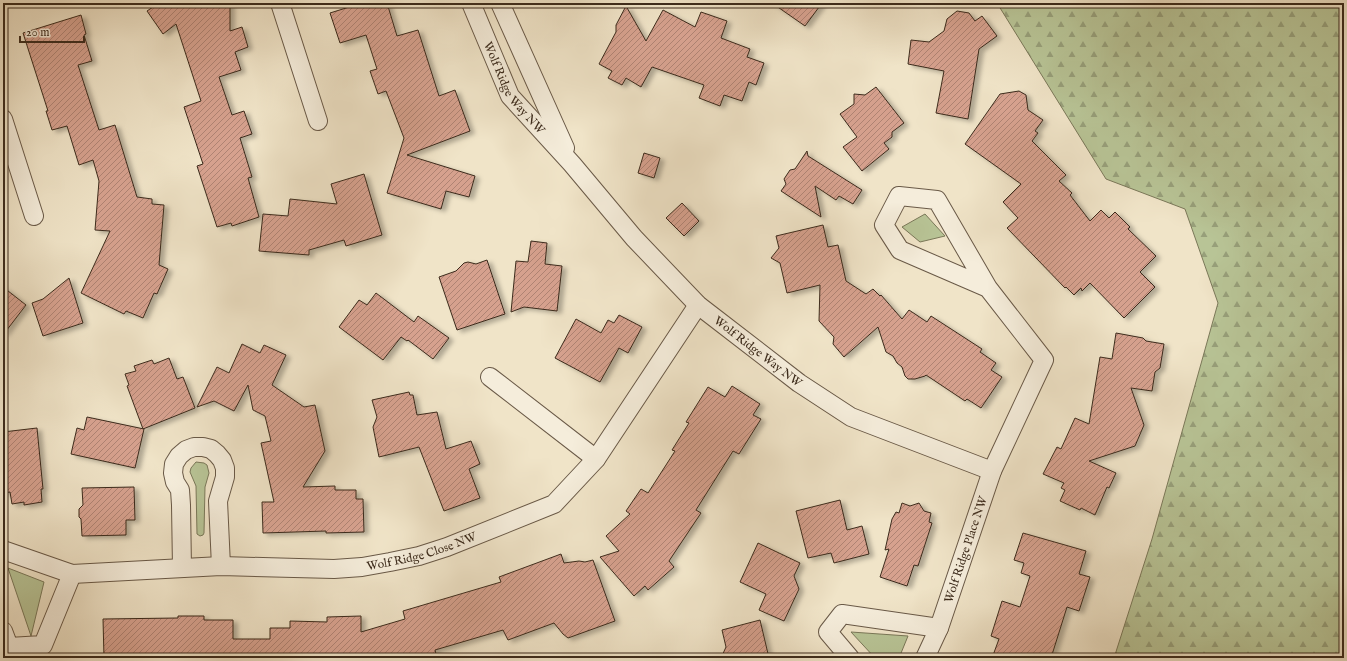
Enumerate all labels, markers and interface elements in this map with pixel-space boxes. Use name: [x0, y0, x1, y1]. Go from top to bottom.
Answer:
scale bar: [20, 18, 84, 44]
text: 20 m: [26, 25, 49, 40]
street label: Wolf Ridge Way NW: [481, 39, 549, 137]
street label: Wolf Ridge Way NW: [711, 313, 805, 390]
street label: Wolf Ridge Place NW: [941, 494, 991, 605]
street label: Wolf Ridge Close NW: [366, 528, 479, 574]

